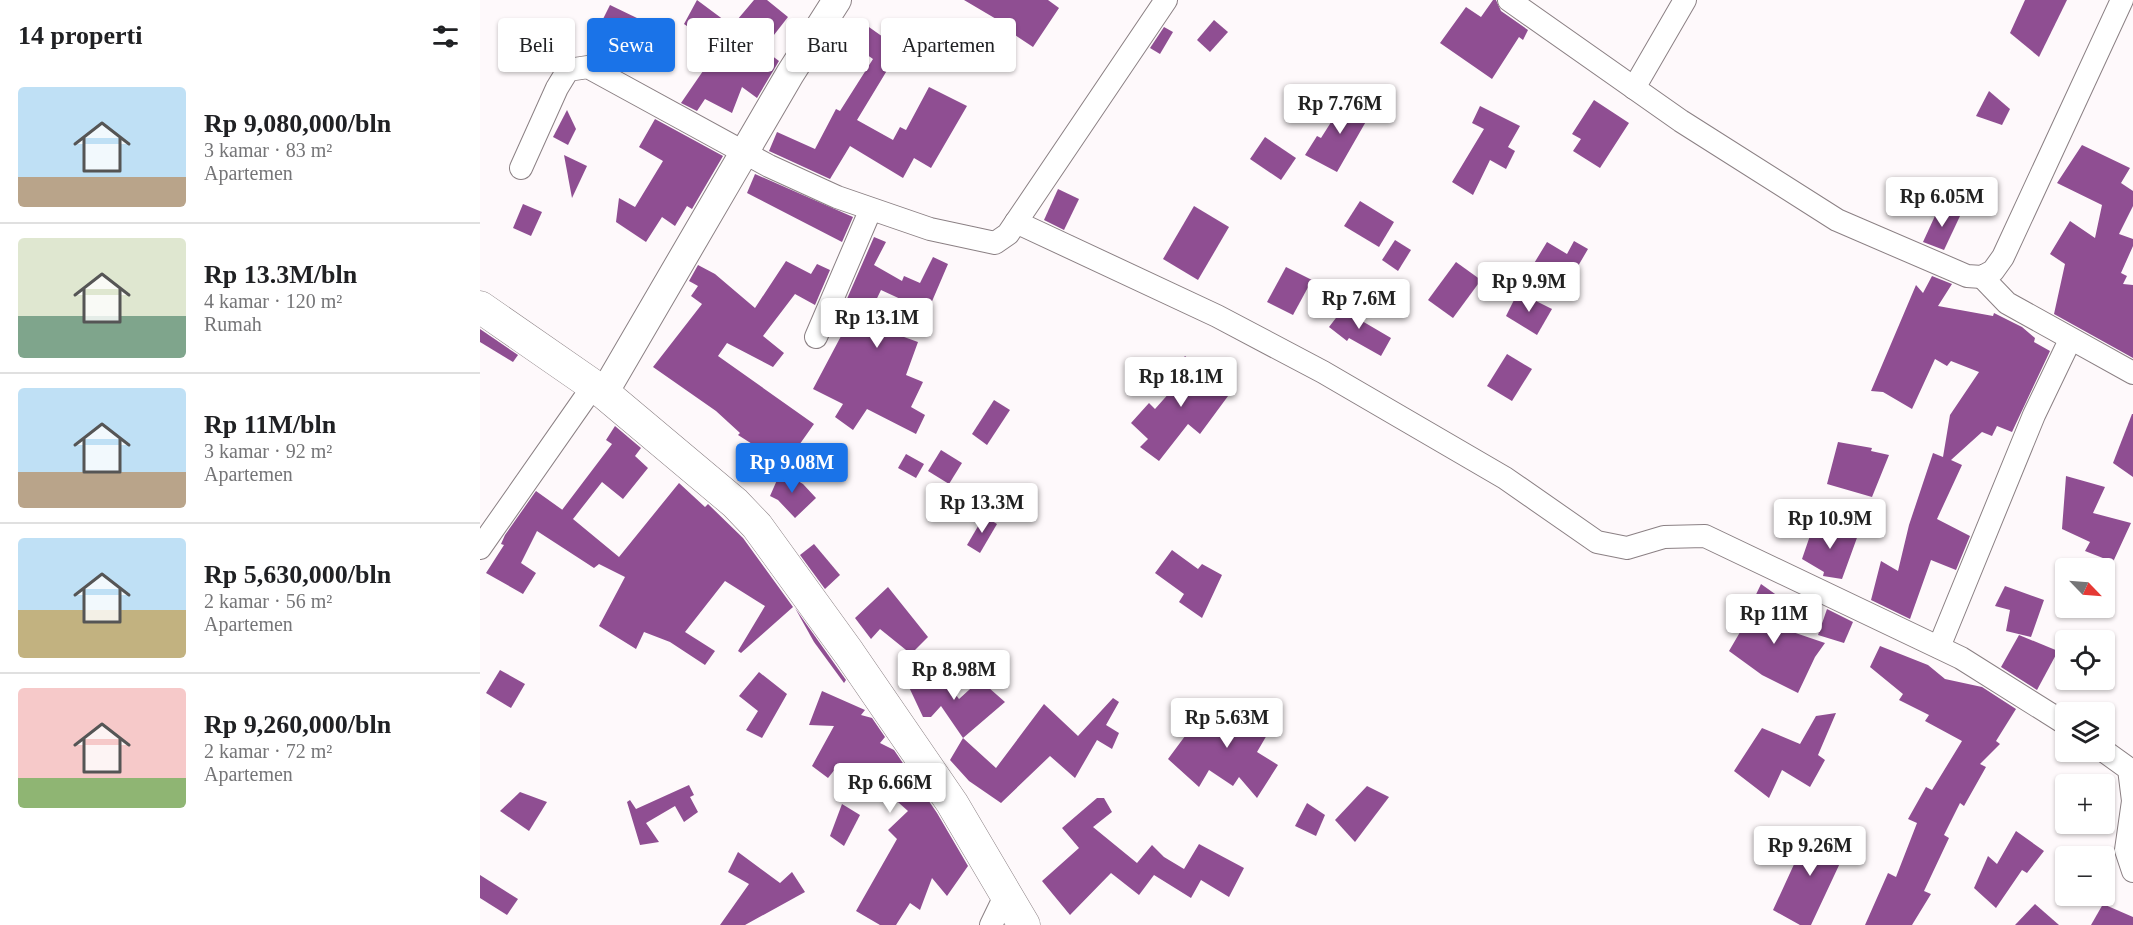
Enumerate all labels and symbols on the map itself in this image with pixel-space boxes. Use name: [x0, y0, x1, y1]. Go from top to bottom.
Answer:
pin: Rp 7.76M: [1278, 84, 1402, 135]
pin: Rp 6.05M: [1880, 177, 2004, 228]
pin: Rp 9.9M: [1474, 262, 1584, 313]
pin: Rp 7.6M: [1304, 279, 1414, 330]
pin: Rp 13.1M: [815, 298, 939, 349]
pin: Rp 18.1M: [1119, 357, 1243, 408]
pin: Rp 9.08M: [730, 443, 854, 494]
pin: Rp 13.3M: [920, 483, 1044, 534]
pin: Rp 10.9M: [1768, 499, 1892, 550]
north arrow: [2055, 558, 2115, 618]
pin: Rp 11M: [1725, 594, 1823, 645]
pin: Rp 8.98M: [892, 650, 1016, 701]
pin: Rp 5.63M: [1165, 698, 1289, 749]
pin: Rp 6.66M: [828, 763, 952, 814]
pin: Rp 9.26M: [1748, 826, 1872, 877]

